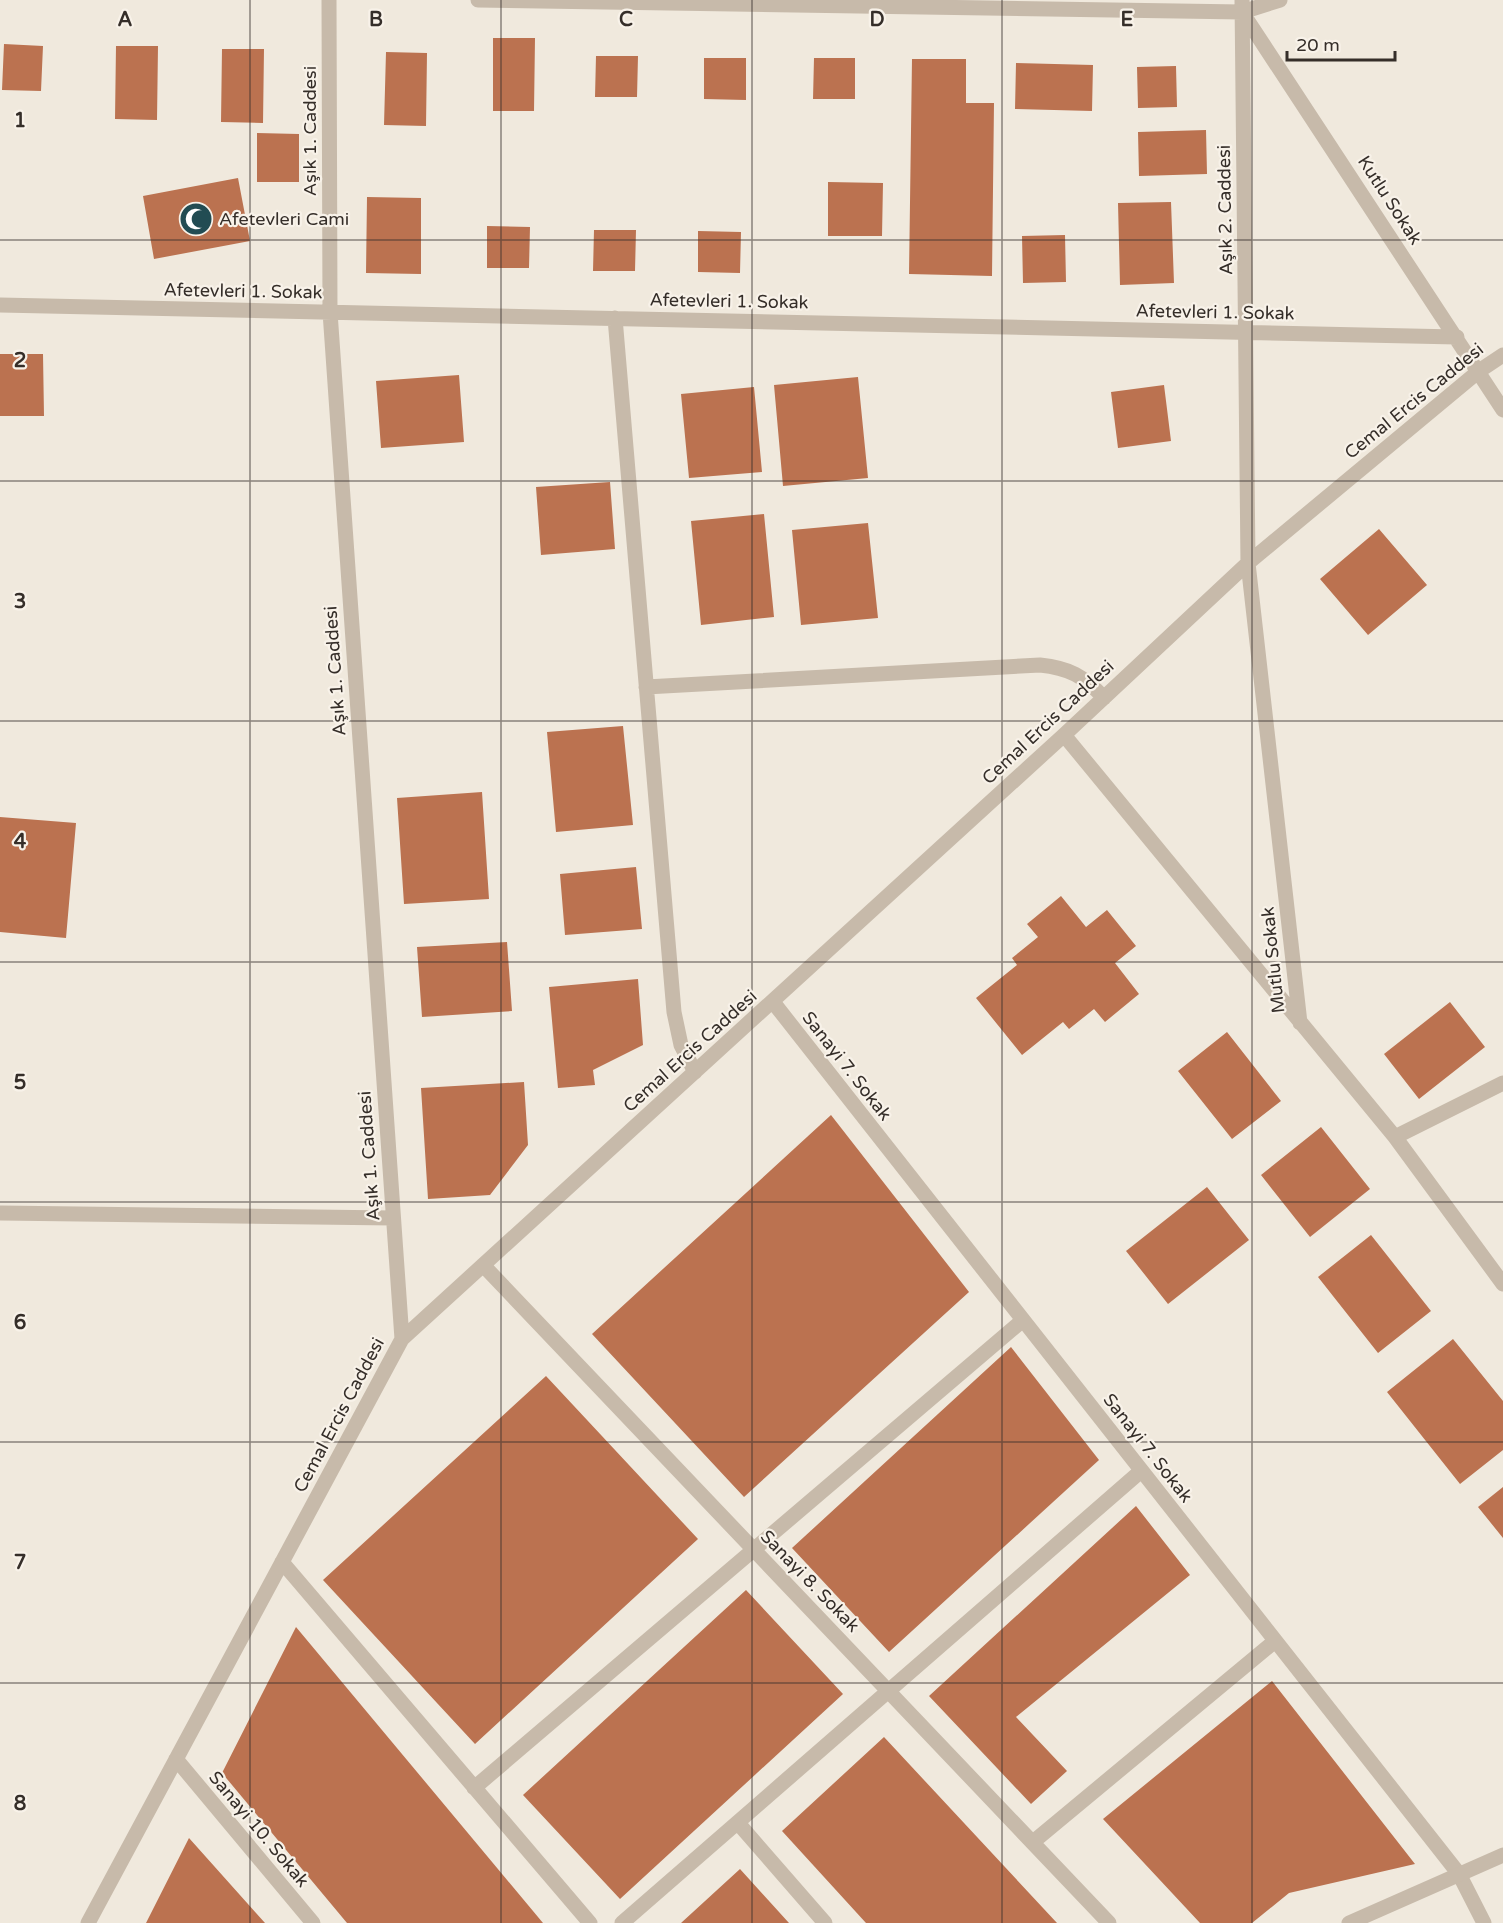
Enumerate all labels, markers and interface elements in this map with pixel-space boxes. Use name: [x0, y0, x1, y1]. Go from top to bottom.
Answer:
text: A: [118, 8, 133, 32]
text: B: [369, 8, 383, 32]
text: C: [619, 8, 633, 32]
text: D: [869, 8, 885, 32]
text: E: [1121, 8, 1134, 32]
scale bar: [1287, 24, 1395, 62]
text: 20 m: [1296, 34, 1340, 56]
street label: Aşık 1. Caddesi: [299, 66, 321, 196]
text: 1: [14, 109, 26, 133]
street label: Aşık 2. Caddesi: [1213, 145, 1237, 275]
street label: Kutlu Sokak: [1353, 151, 1427, 249]
mosque icon: Afetevleri Cami: [178, 201, 214, 237]
place label: Afetevleri Cami: [219, 208, 349, 230]
street label: Afetevleri 1. Sokak: [163, 279, 323, 303]
street label: Afetevleri 1. Sokak: [649, 289, 809, 313]
street label: Afetevleri 1. Sokak: [1135, 300, 1295, 324]
street label: Cemal Ercis Caddesi: [1340, 338, 1488, 464]
text: 2: [14, 349, 26, 373]
text: 3: [14, 590, 26, 614]
street label: Aşık 1. Caddesi: [319, 605, 351, 737]
street label: Cemal Ercis Caddesi: [978, 655, 1118, 789]
text: 4: [14, 830, 27, 854]
street label: Mutlu Sokak: [1256, 906, 1290, 1014]
street label: Cemal Ercis Caddesi: [619, 985, 761, 1117]
street label: Sanayi 7. Sokak: [798, 1007, 897, 1125]
text: 5: [14, 1071, 26, 1095]
street label: Aşık 1. Caddesi: [353, 1090, 385, 1222]
text: 6: [14, 1311, 26, 1335]
street label: Cemal Ercis Caddesi: [289, 1334, 389, 1496]
street label: Sanayi 7. Sokak: [1099, 1389, 1198, 1507]
street label: Sanayi 8. Sokak: [756, 1525, 864, 1637]
text: 7: [14, 1551, 26, 1575]
street label: Sanayi 10. Sokak: [204, 1767, 314, 1892]
text: 8: [14, 1792, 26, 1816]

